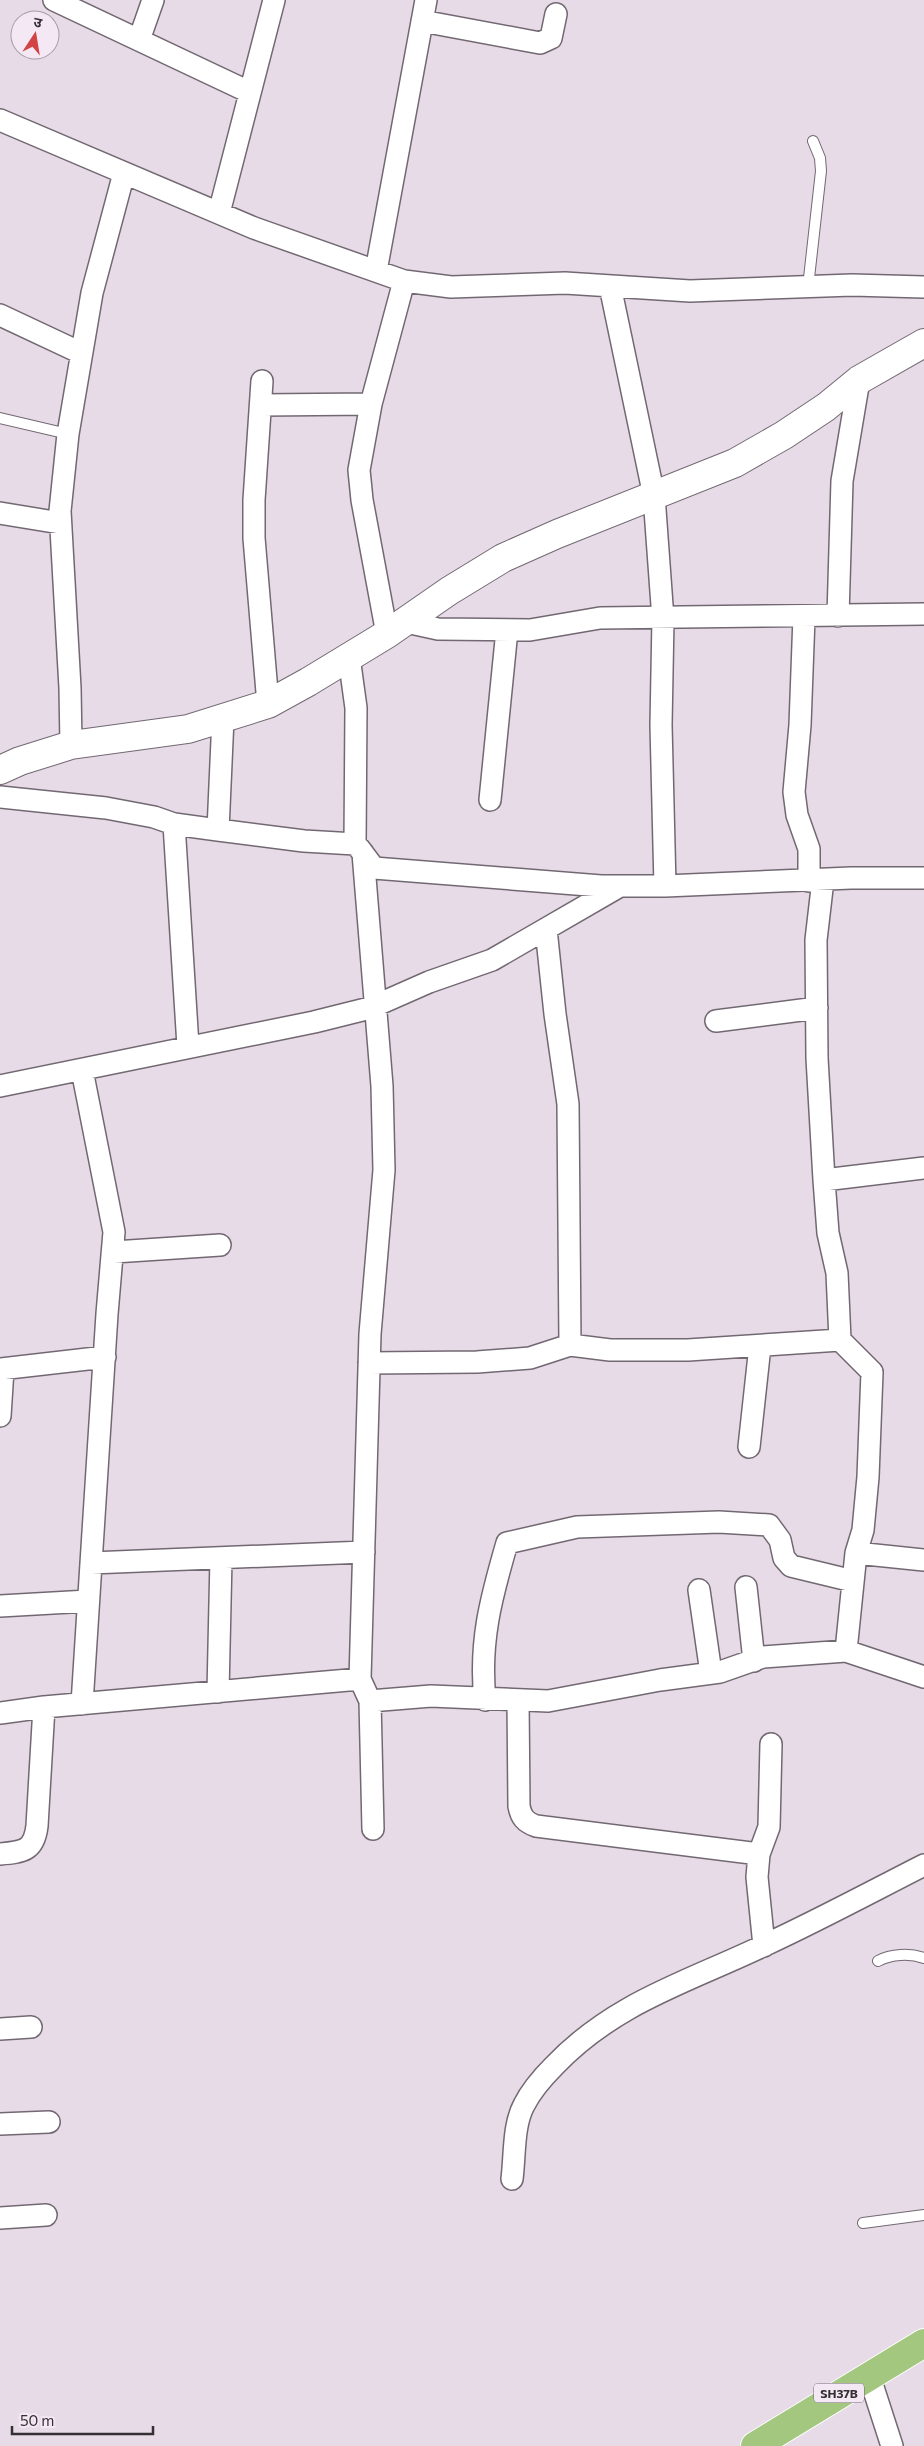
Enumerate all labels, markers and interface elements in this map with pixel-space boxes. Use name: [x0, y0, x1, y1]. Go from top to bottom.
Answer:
north arrow: [10, 10, 60, 60]
text: उ: [32, 13, 44, 31]
road number: SH37B: [814, 2384, 864, 2402]
scale bar: [12, 2404, 154, 2436]
text: 50 m: [20, 2411, 54, 2429]

